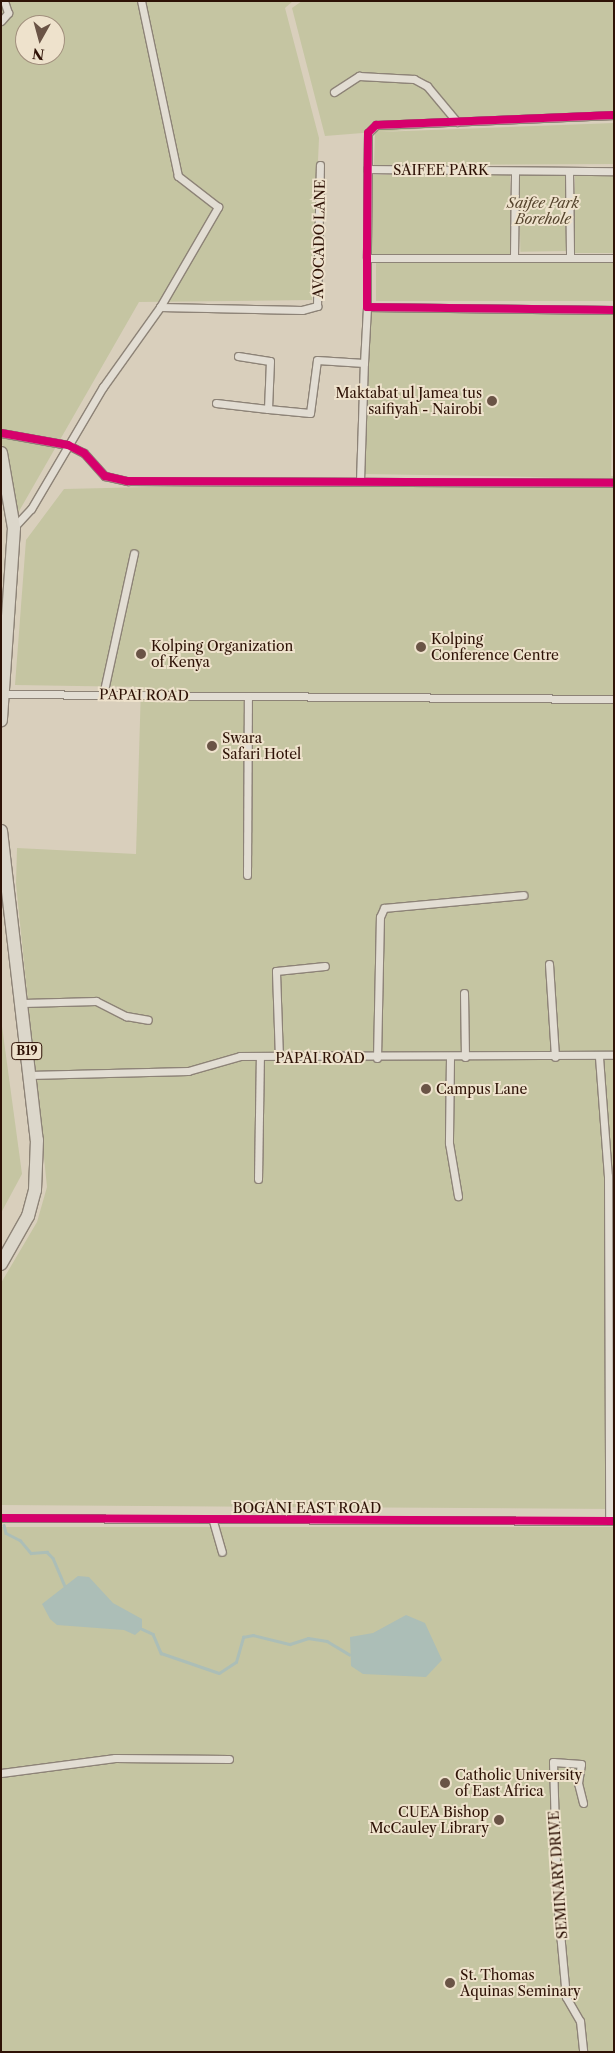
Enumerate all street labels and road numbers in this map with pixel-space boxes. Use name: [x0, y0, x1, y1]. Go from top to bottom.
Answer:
street label: SAIFEE PARK: [393, 162, 489, 178]
street label: AVOCADO LANE: [310, 179, 328, 299]
street label: PAPAI ROAD: [99, 686, 189, 704]
road number: B19: [11, 1042, 43, 1060]
street label: PAPAI ROAD: [275, 1050, 365, 1066]
street label: BOGANI EAST ROAD: [232, 1500, 382, 1516]
street label: SEMINARY DRIVE: [545, 1810, 571, 1940]

